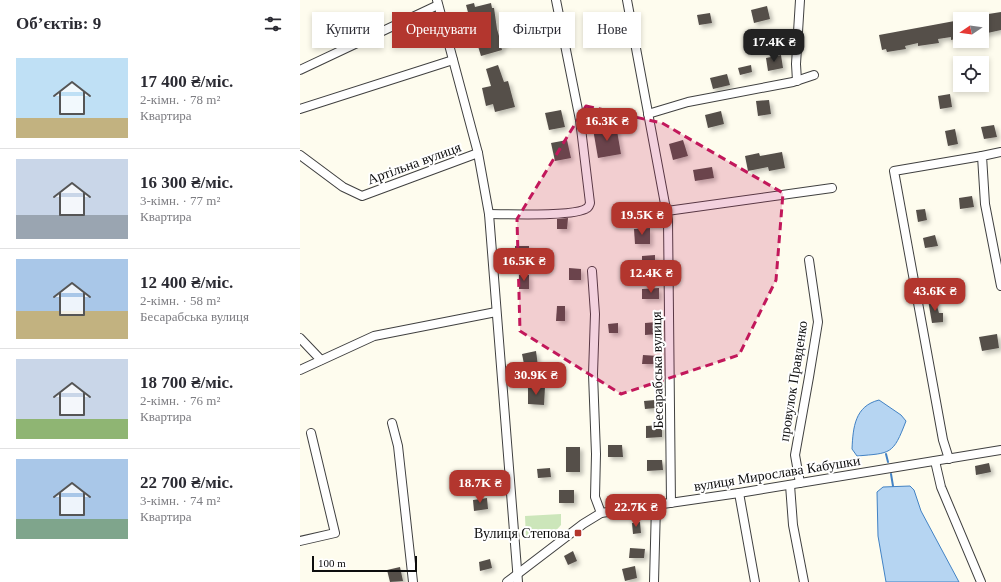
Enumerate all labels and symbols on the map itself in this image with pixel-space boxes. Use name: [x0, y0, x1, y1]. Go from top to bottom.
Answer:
north arrow: [953, 12, 989, 48]
pin: 17.4K ₴: [737, 29, 811, 63]
pin: 16.3K ₴: [570, 108, 644, 142]
street label: Артільна вулиця: [365, 139, 464, 187]
pin: 19.5K ₴: [605, 202, 679, 236]
pin: 16.5K ₴: [487, 248, 561, 282]
pin: 12.4K ₴: [614, 260, 688, 294]
pin: 43.6K ₴: [898, 278, 972, 312]
street label: Бесарабська вулиця: [649, 311, 666, 429]
street label: провулок Правденко: [777, 320, 810, 442]
pin: 30.9K ₴: [499, 362, 573, 396]
street label: вулиця Мирослава Кабушки: [693, 453, 862, 494]
pin: 18.7K ₴: [443, 470, 517, 504]
pin: 22.7K ₴: [599, 494, 673, 528]
place label: Вулиця Степова: [474, 526, 571, 541]
marker: Вулиця Степова: [573, 528, 583, 538]
scale bar: [312, 554, 417, 573]

